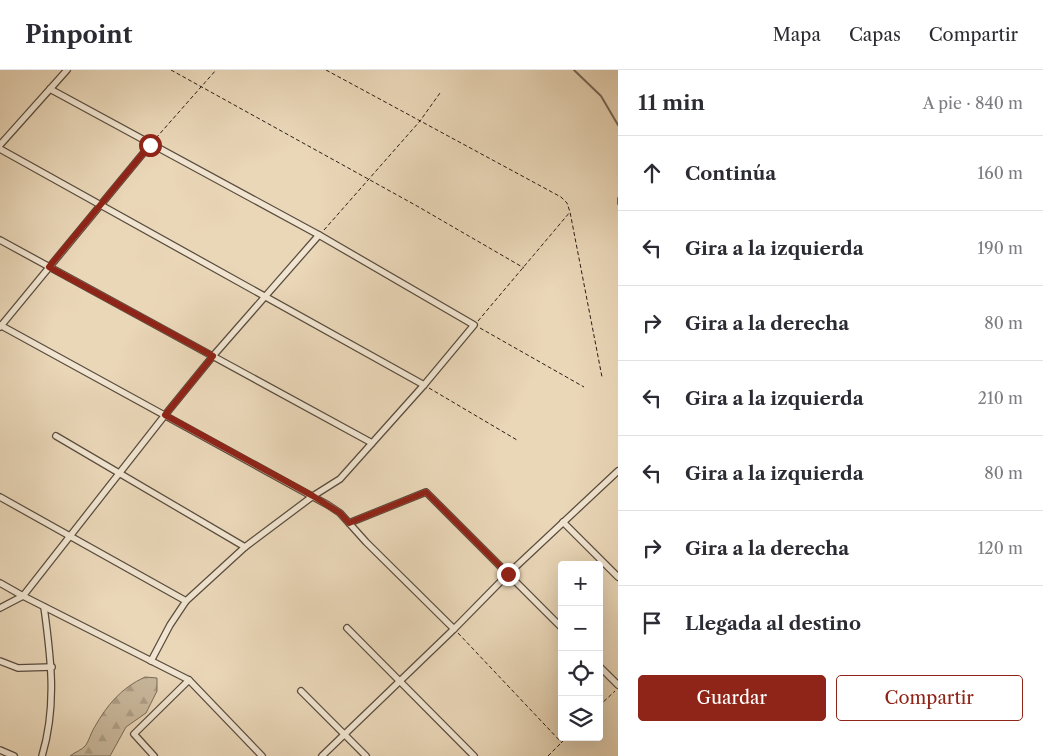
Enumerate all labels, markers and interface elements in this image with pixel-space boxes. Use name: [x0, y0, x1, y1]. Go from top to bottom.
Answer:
text: Pinpoint: [25, 20, 132, 49]
text: Mapa: [773, 24, 821, 46]
text: Capas: [849, 24, 901, 46]
text: Compartir: [929, 24, 1018, 46]
text: 11 min: [638, 90, 705, 115]
text: A pie · 840 m: [923, 93, 1023, 113]
route start: [139, 134, 162, 157]
icon: ahead: [638, 159, 666, 187]
text: Continúa: [685, 162, 776, 185]
text: 160 m: [978, 163, 1023, 183]
icon: left: [638, 234, 666, 262]
text: Gira a la izquierda: [685, 237, 864, 260]
text: 190 m: [978, 238, 1023, 258]
icon: right: [638, 309, 666, 337]
text: Gira a la derecha: [685, 312, 849, 335]
text: 80 m: [984, 313, 1023, 333]
icon: left: [638, 384, 666, 412]
text: Gira a la izquierda: [685, 387, 864, 410]
text: 210 m: [978, 388, 1023, 408]
icon: left: [638, 459, 666, 487]
text: Gira a la izquierda: [685, 462, 864, 485]
text: 80 m: [984, 463, 1023, 483]
icon: right: [638, 534, 666, 562]
text: Gira a la derecha: [685, 537, 849, 560]
text: 120 m: [978, 538, 1023, 558]
map controls: [558, 561, 603, 741]
button: +: [558, 561, 603, 606]
route end: [497, 563, 520, 586]
button: −: [558, 606, 603, 651]
icon: arrive: [638, 609, 666, 637]
text: Llegada al destino: [685, 612, 861, 635]
button: locate: [558, 651, 603, 696]
button: Guardar: [638, 675, 826, 721]
button: Compartir: [836, 675, 1023, 721]
button: layers: [558, 696, 603, 741]

